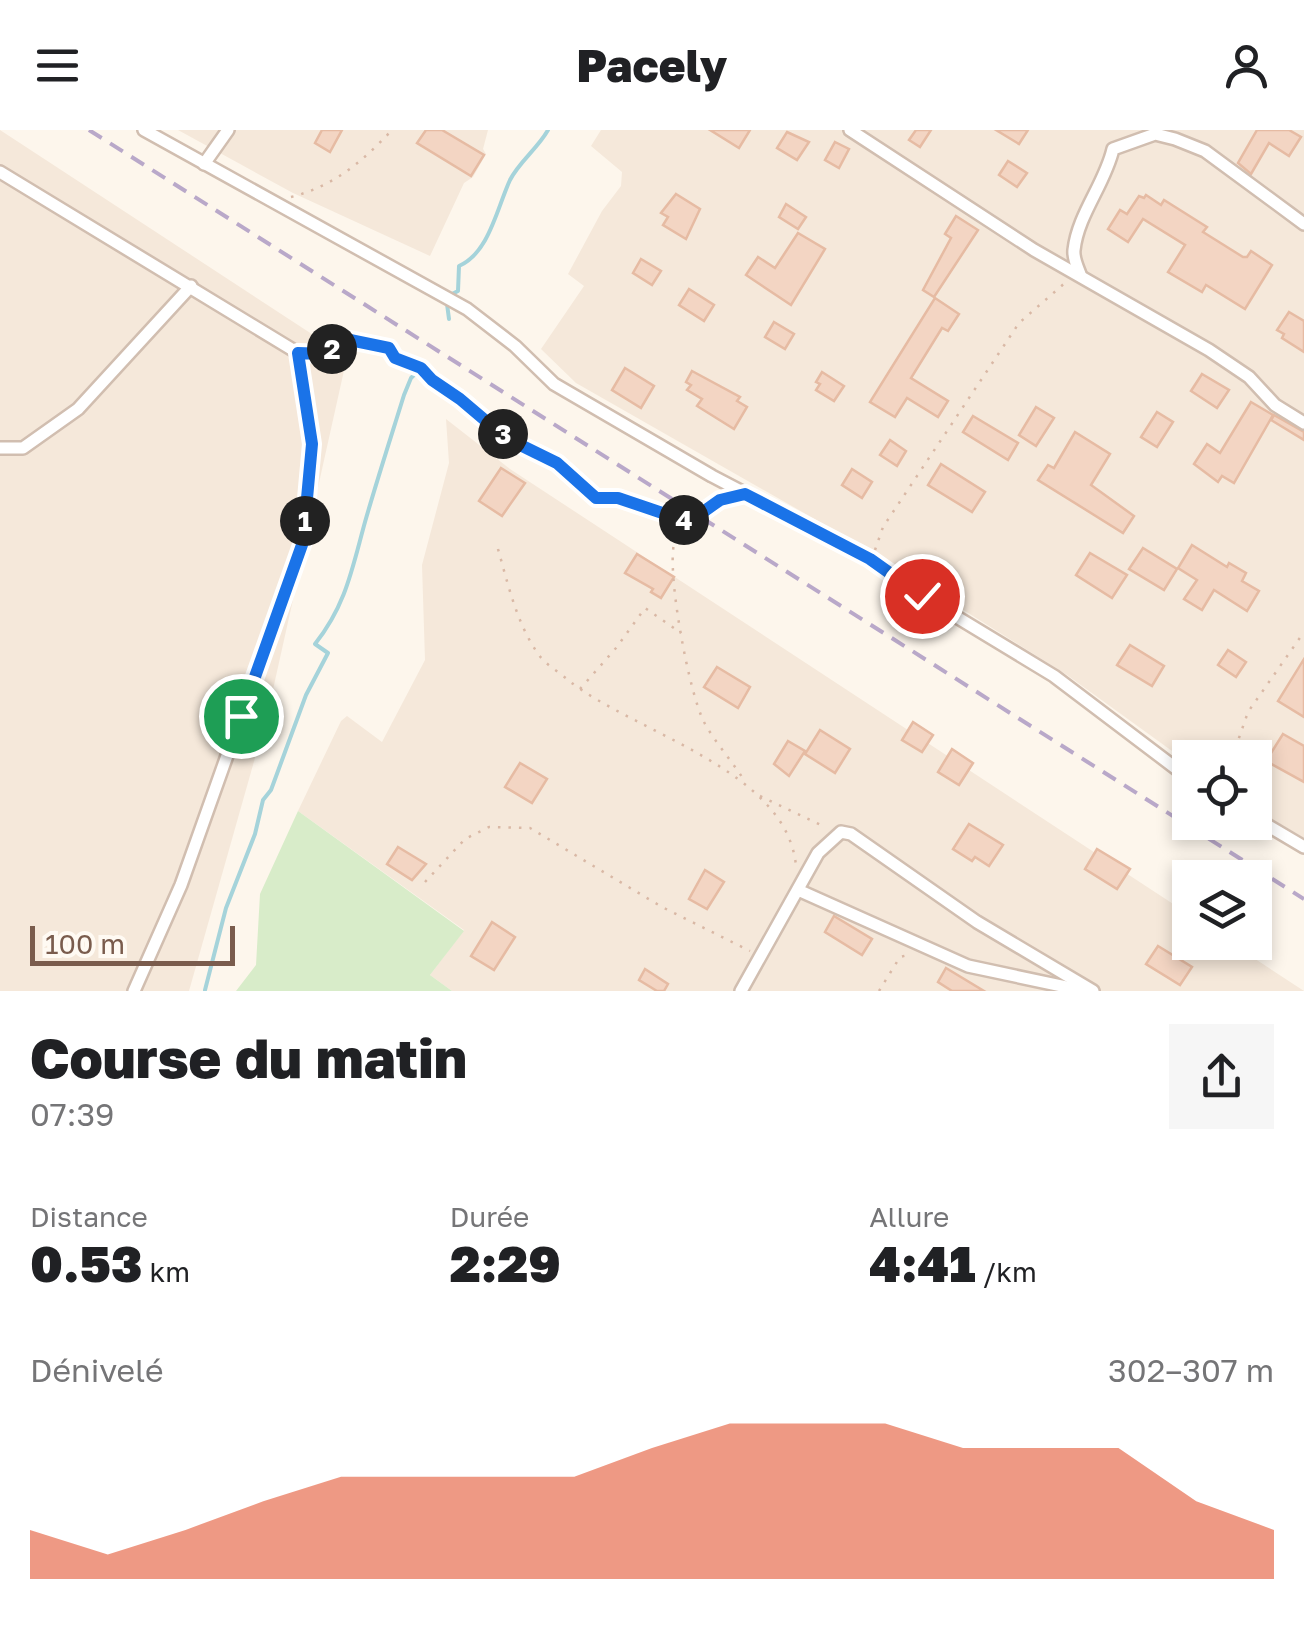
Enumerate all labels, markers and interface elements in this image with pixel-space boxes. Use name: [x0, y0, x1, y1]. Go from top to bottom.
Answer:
icon: menu: [30, 38, 85, 93]
text: Pacely: [577, 38, 727, 92]
icon: person: [1219, 38, 1274, 93]
pin: 2: [307, 324, 357, 374]
text: 2: [323, 332, 341, 365]
pin: 3: [478, 409, 528, 459]
text: 3: [494, 417, 512, 450]
pin: 4: [659, 495, 709, 545]
pin: 1: [280, 496, 330, 546]
text: 4: [675, 503, 693, 536]
text: 1: [298, 504, 312, 537]
pin: [880, 554, 965, 639]
icon: check: [895, 569, 950, 624]
pin: [199, 674, 284, 759]
icon: arrive: [214, 689, 269, 744]
map controls: [1172, 740, 1272, 960]
button: locate: [1172, 740, 1272, 840]
button: layers: [1172, 860, 1272, 960]
scale bar: [30, 921, 235, 966]
text: 100 m: [45, 927, 125, 960]
text: Course du matin: [30, 1024, 467, 1090]
button: share: [1169, 1024, 1274, 1129]
text: 07:39: [30, 1095, 114, 1133]
text: Distance: [30, 1200, 148, 1233]
text: Durée: [450, 1200, 529, 1233]
text: Allure: [869, 1200, 949, 1233]
text: 0.53: [30, 1233, 143, 1293]
text: 2:29: [450, 1233, 561, 1293]
text: 4:41: [869, 1233, 976, 1293]
text: km: [143, 1255, 190, 1288]
text: /km: [976, 1255, 1037, 1288]
text: Dénivelé: [30, 1351, 164, 1389]
text: 302–307 m: [1108, 1351, 1274, 1389]

